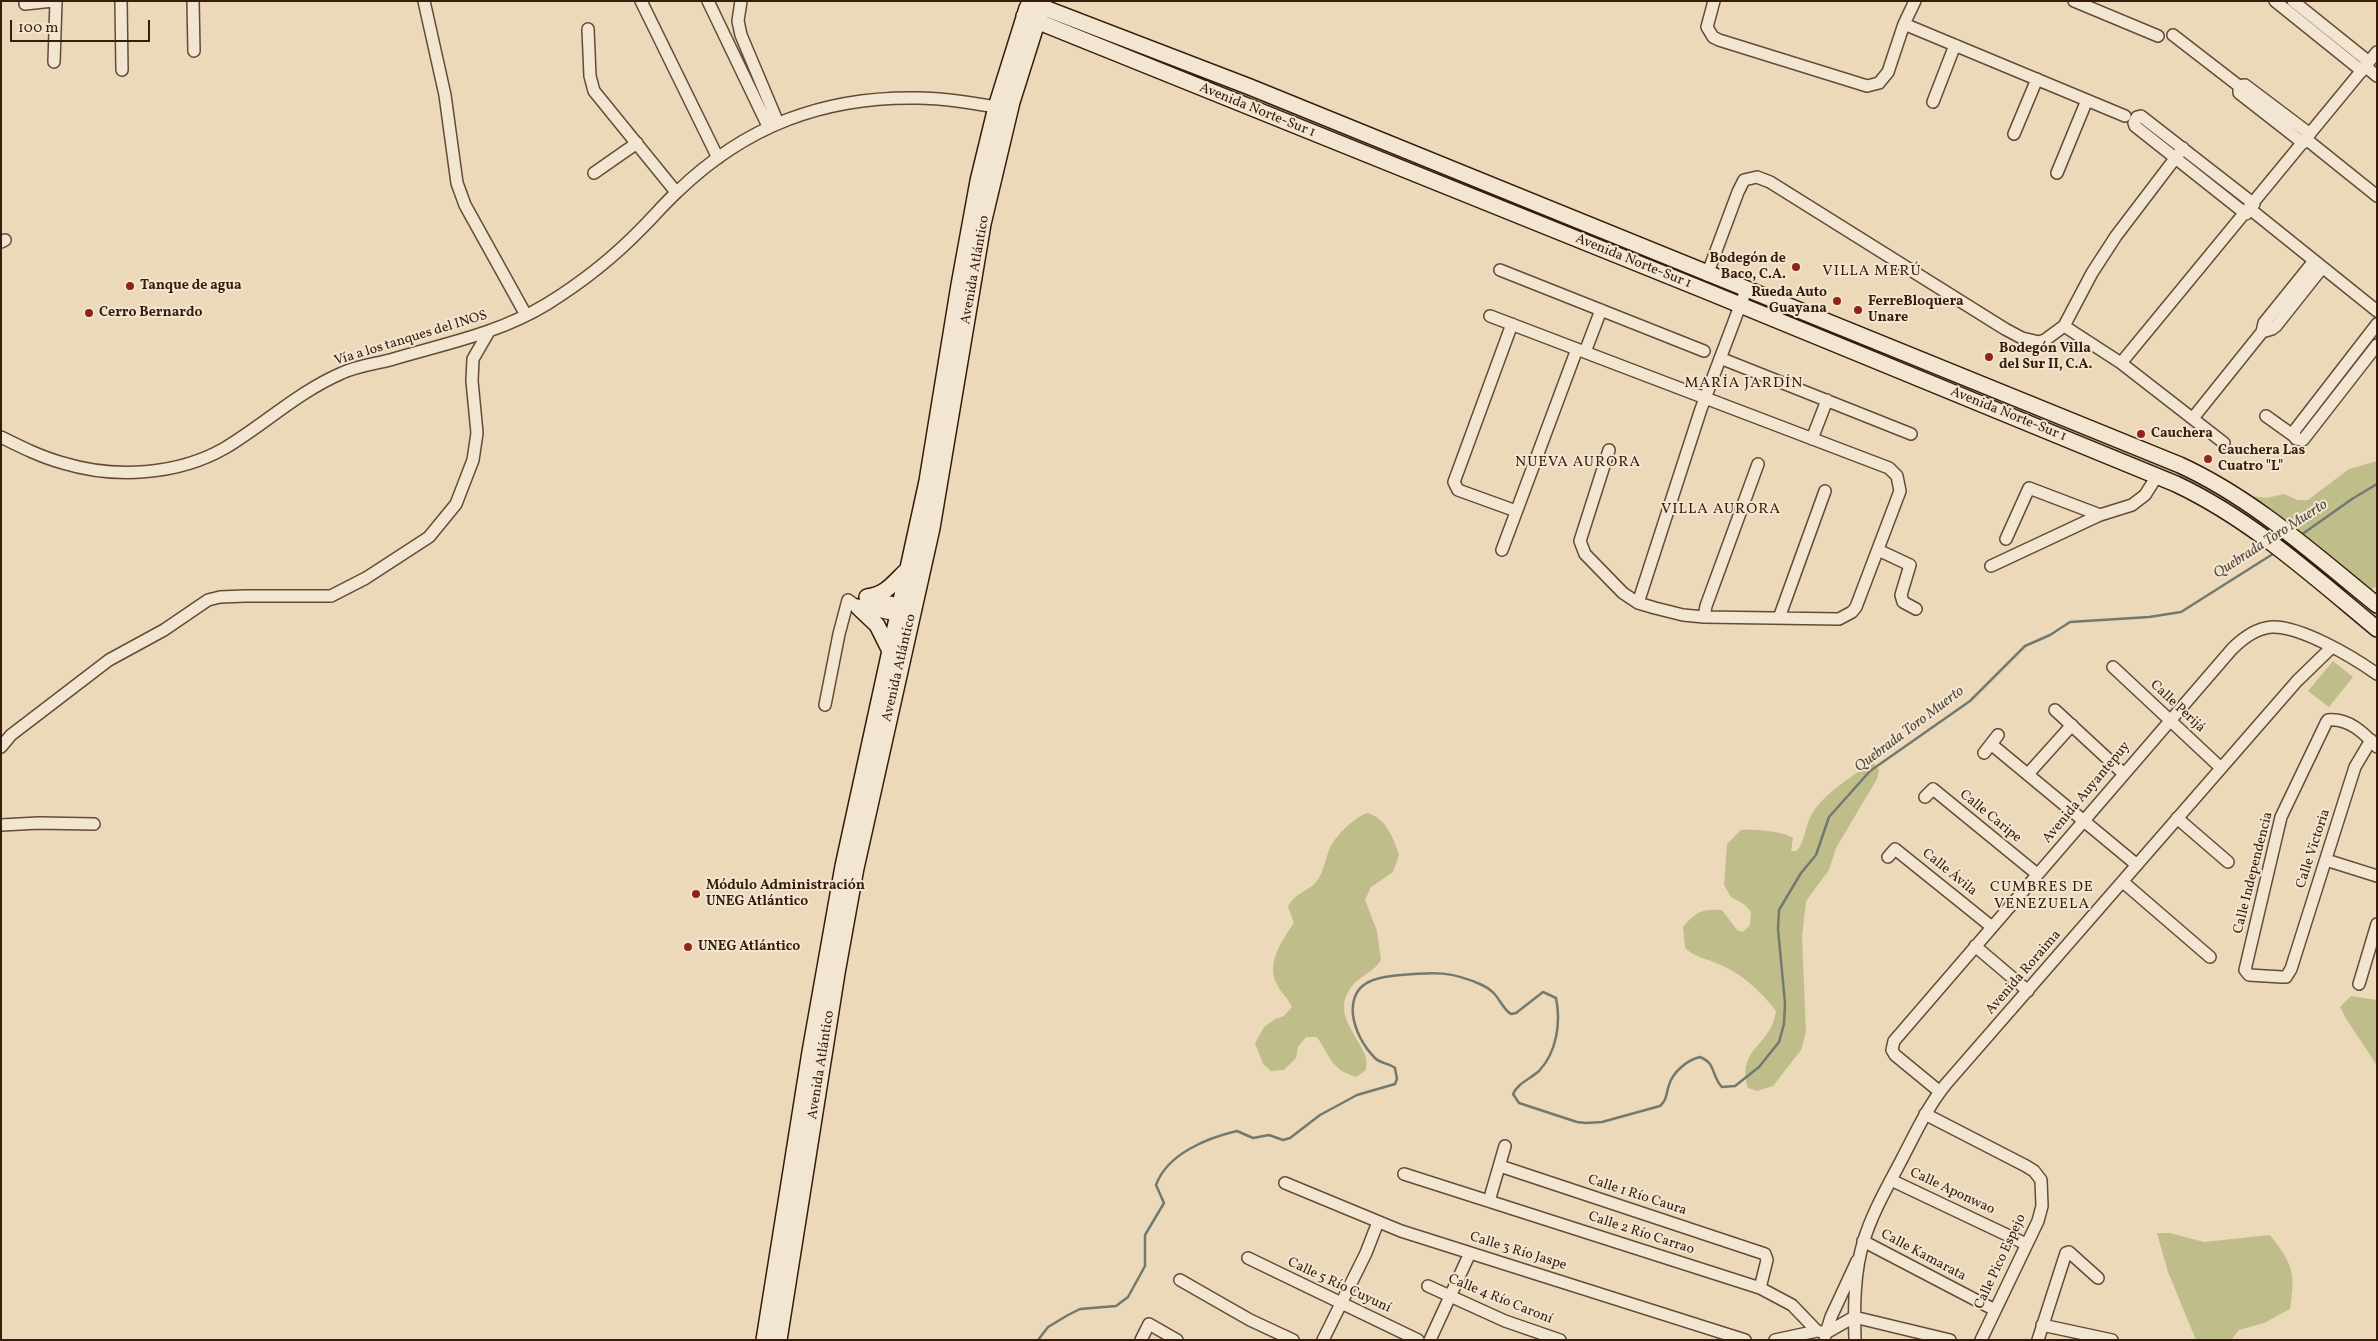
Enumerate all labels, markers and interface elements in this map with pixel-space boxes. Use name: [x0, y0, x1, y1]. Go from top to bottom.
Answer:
scale bar: [12, 10, 152, 42]
text: 100 m: [18, 18, 58, 39]
street label: Avenida Norte-Sur 1: [1196, 80, 1318, 142]
street label: Avenida Atlántico: [958, 214, 994, 326]
street label: Avenida Norte-Sur 1: [1572, 231, 1694, 293]
place label: Bodegón de Baco, C.A.: [1710, 251, 1786, 284]
marker: Bodegón de Baco, C.A.: [1790, 261, 1802, 273]
district label: VILLA MERÚ: [1821, 263, 1923, 281]
place label: Tanque de agua: [140, 278, 242, 294]
marker: Tanque de agua: [124, 280, 136, 292]
place label: Rueda Auto Guayana: [1751, 285, 1827, 318]
place label: FerreBloquera Unare: [1868, 294, 1964, 326]
marker: Rueda Auto Guayana: [1831, 295, 1843, 307]
marker: FerreBloquera Unare: [1852, 304, 1864, 316]
place label: Cerro Bernardo: [99, 305, 203, 321]
marker: Cerro Bernardo: [83, 307, 95, 319]
street label: Vía a los tanques del INOS: [333, 308, 489, 370]
place label: Bodegón Villa del Sur II, C.A.: [1999, 341, 2092, 374]
marker: Bodegón Villa del Sur II, C.A.: [1983, 351, 1995, 363]
district label: MARÍA JARDÍN: [1683, 375, 1805, 393]
street label: Avenida Norte-Sur 1: [1947, 384, 2069, 446]
place label: Cauchera: [2151, 426, 2213, 442]
marker: Cauchera: [2135, 428, 2147, 440]
place label: Cauchera Las Cuatro "L": [2218, 443, 2305, 476]
marker: Cauchera Las Cuatro "L": [2202, 453, 2214, 465]
district label: NUEVA AURORA: [1514, 454, 1642, 472]
water label: Quebrada Toro Muerto: [2211, 496, 2331, 584]
district label: VILLA AURORA: [1659, 501, 1783, 519]
street label: Avenida Atlántico: [879, 612, 921, 724]
street label: Calle Perijá: [2146, 677, 2208, 737]
water label: Quebrada Toro Muerto: [1852, 683, 1968, 777]
street label: Avenida Auyantepuy: [2040, 739, 2134, 847]
street label: Calle Caripe: [1956, 787, 2024, 847]
street label: Calle Victoria: [2293, 807, 2335, 891]
street label: Calle Independencia: [2231, 810, 2277, 936]
street label: Calle Ávila: [1918, 846, 1980, 900]
place label: Módulo Administración UNEG Atlántico: [706, 878, 865, 910]
district label: CUMBRES DE VENEZUELA: [1989, 879, 2095, 914]
marker: Módulo Administración UNEG Atlántico: [690, 888, 702, 900]
street label: Avenida Roraima: [1983, 927, 2065, 1019]
place label: UNEG Atlántico: [698, 939, 800, 955]
marker: UNEG Atlántico: [682, 941, 694, 953]
street label: Avenida Atlántico: [805, 1009, 839, 1121]
street label: Calle Aponwao: [1907, 1165, 1997, 1219]
street label: Calle 1 Río Caura: [1585, 1172, 1689, 1220]
street label: Calle 2 Río Carrao: [1586, 1209, 1696, 1259]
street label: Calle Pico Espejo: [1972, 1212, 2030, 1312]
street label: Calle Kamarata: [1877, 1226, 1969, 1286]
street label: Calle 3 Río Jaspe: [1468, 1229, 1568, 1275]
street label: Calle 5 Río Cuyuní: [1285, 1255, 1393, 1317]
street label: Calle 4 Río Caroní: [1445, 1271, 1555, 1329]

